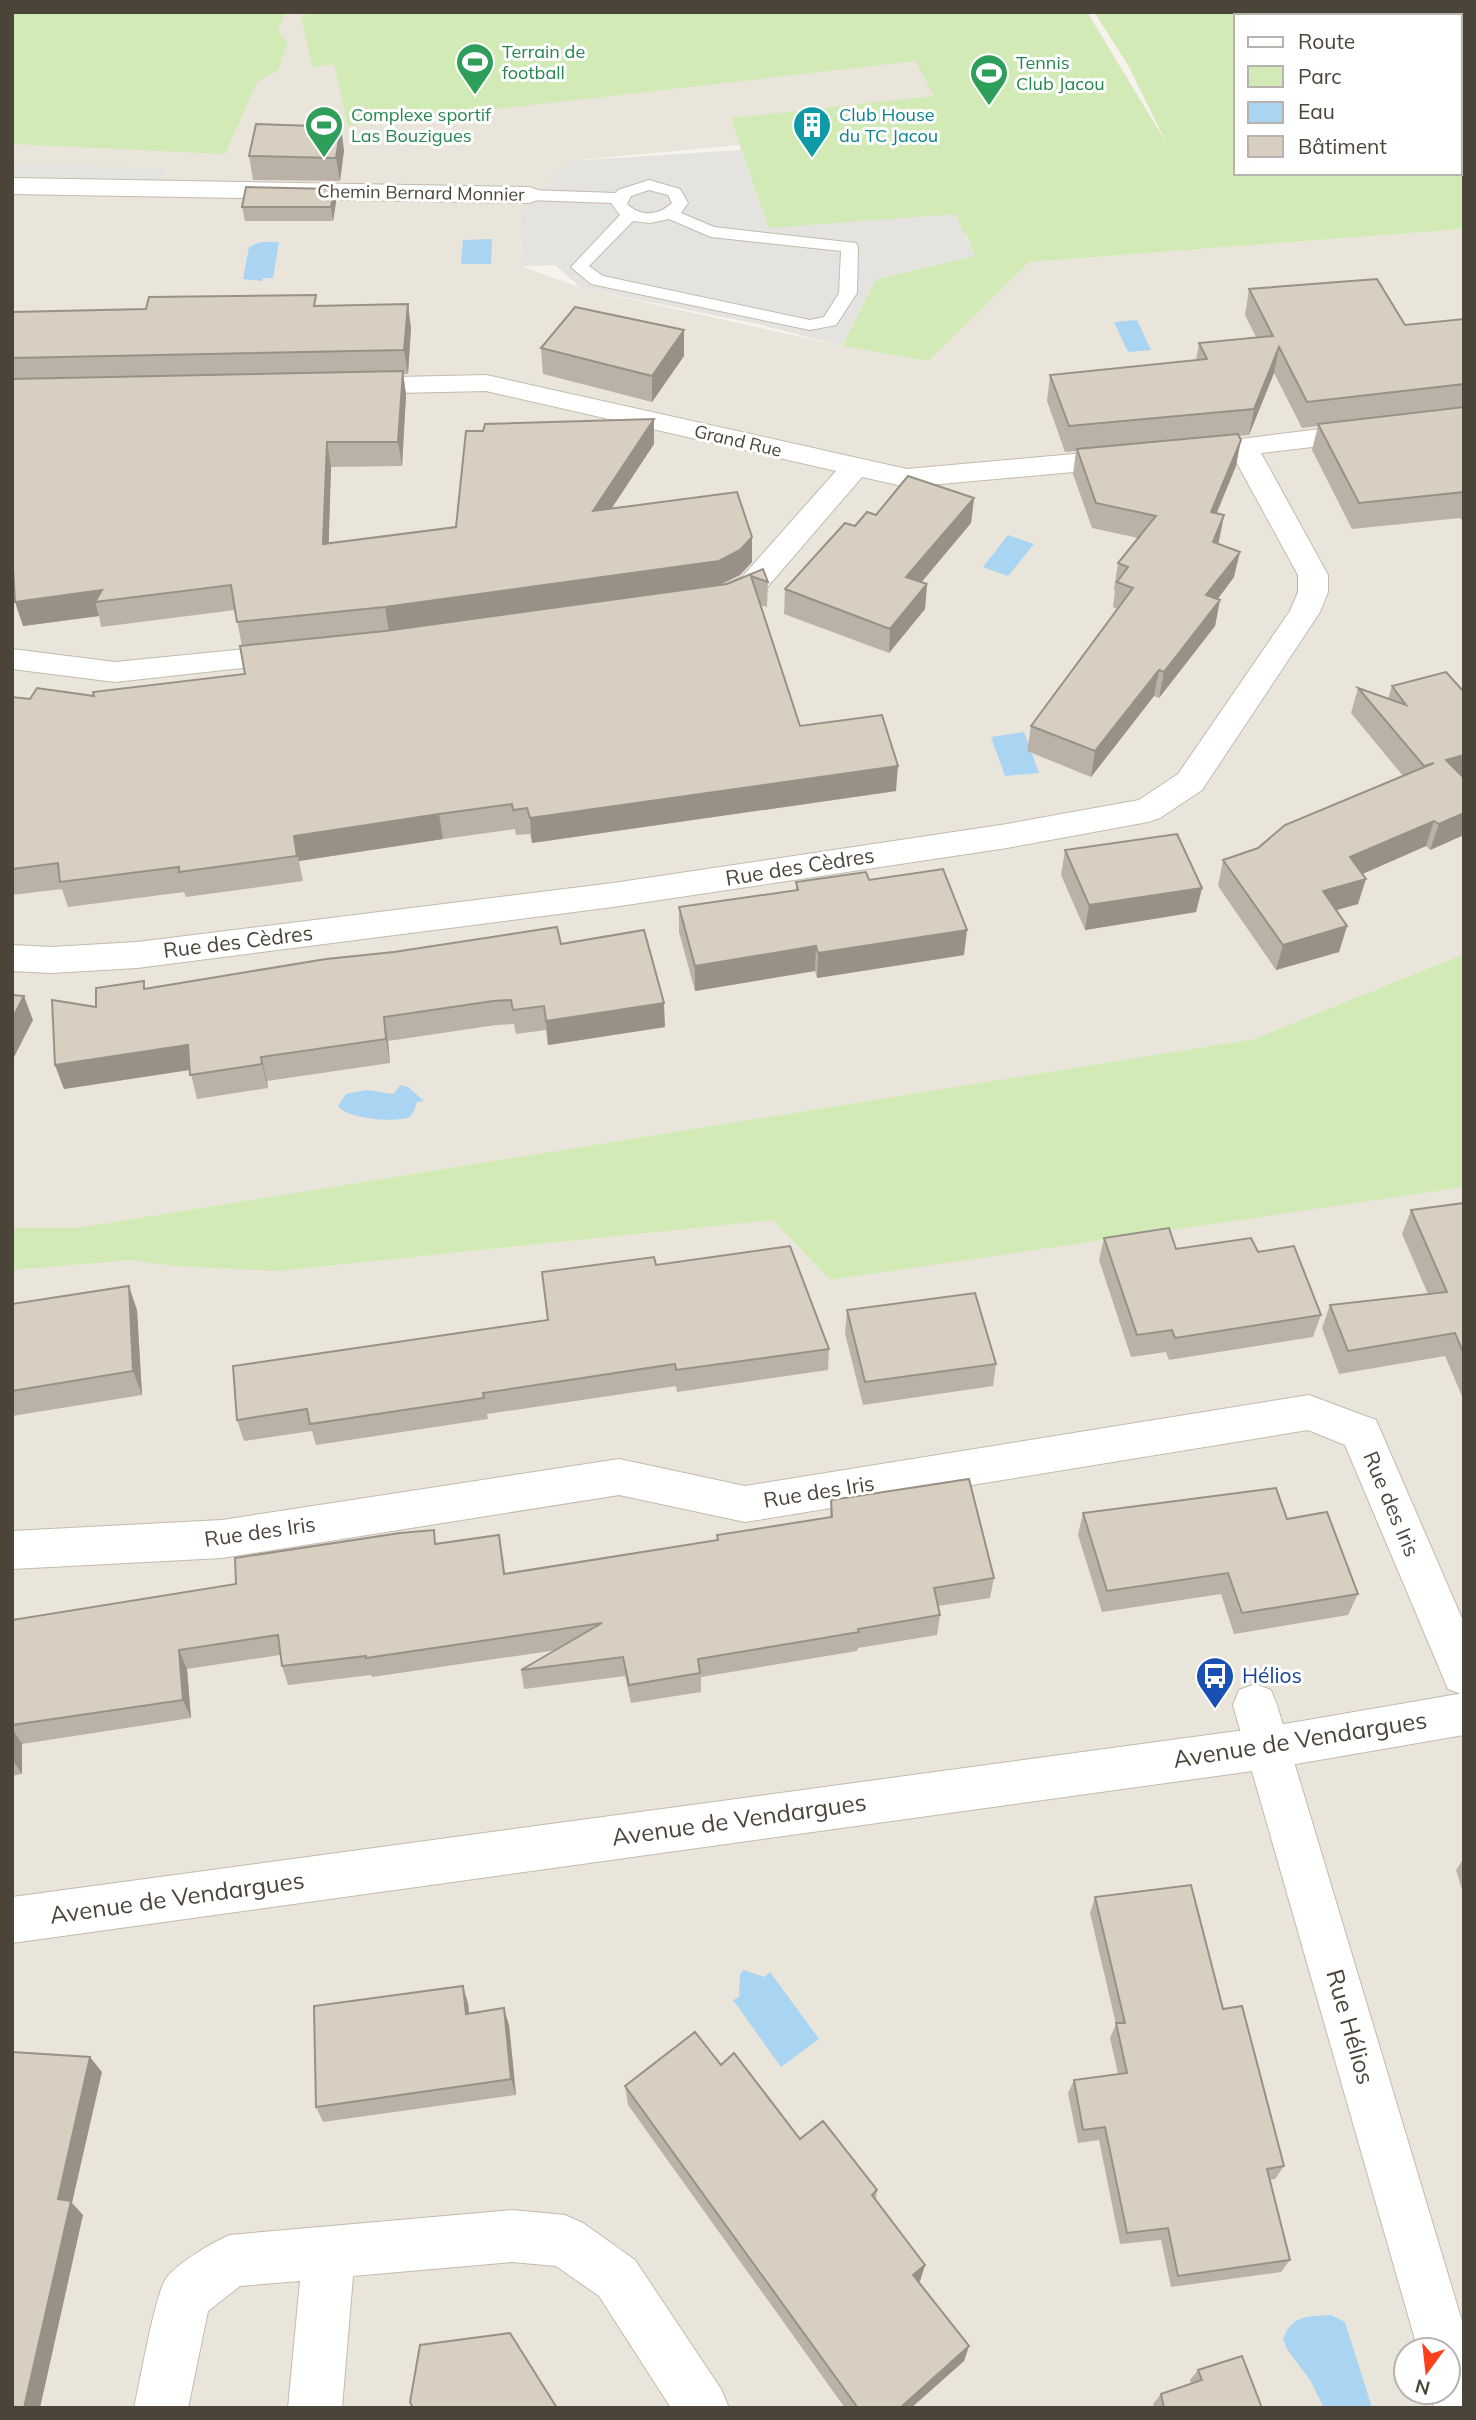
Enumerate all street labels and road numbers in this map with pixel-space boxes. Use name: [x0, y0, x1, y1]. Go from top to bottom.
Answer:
street label: Chemin Bernard Monnier: [317, 179, 525, 206]
street label: Grand Rue: [692, 419, 784, 462]
street label: Rue des Cèdres: [724, 841, 876, 891]
street label: Rue des Cèdres: [162, 919, 314, 963]
street label: Rue des Iris: [1358, 1447, 1426, 1560]
street label: Rue des Iris: [762, 1469, 876, 1513]
street label: Rue des Iris: [203, 1510, 317, 1552]
street label: Avenue de Vendargues: [1171, 1704, 1429, 1774]
street label: Avenue de Vendargues: [610, 1786, 868, 1852]
street label: Avenue de Vendargues: [48, 1864, 306, 1930]
street label: Rue Hélios: [1320, 1966, 1382, 2088]

